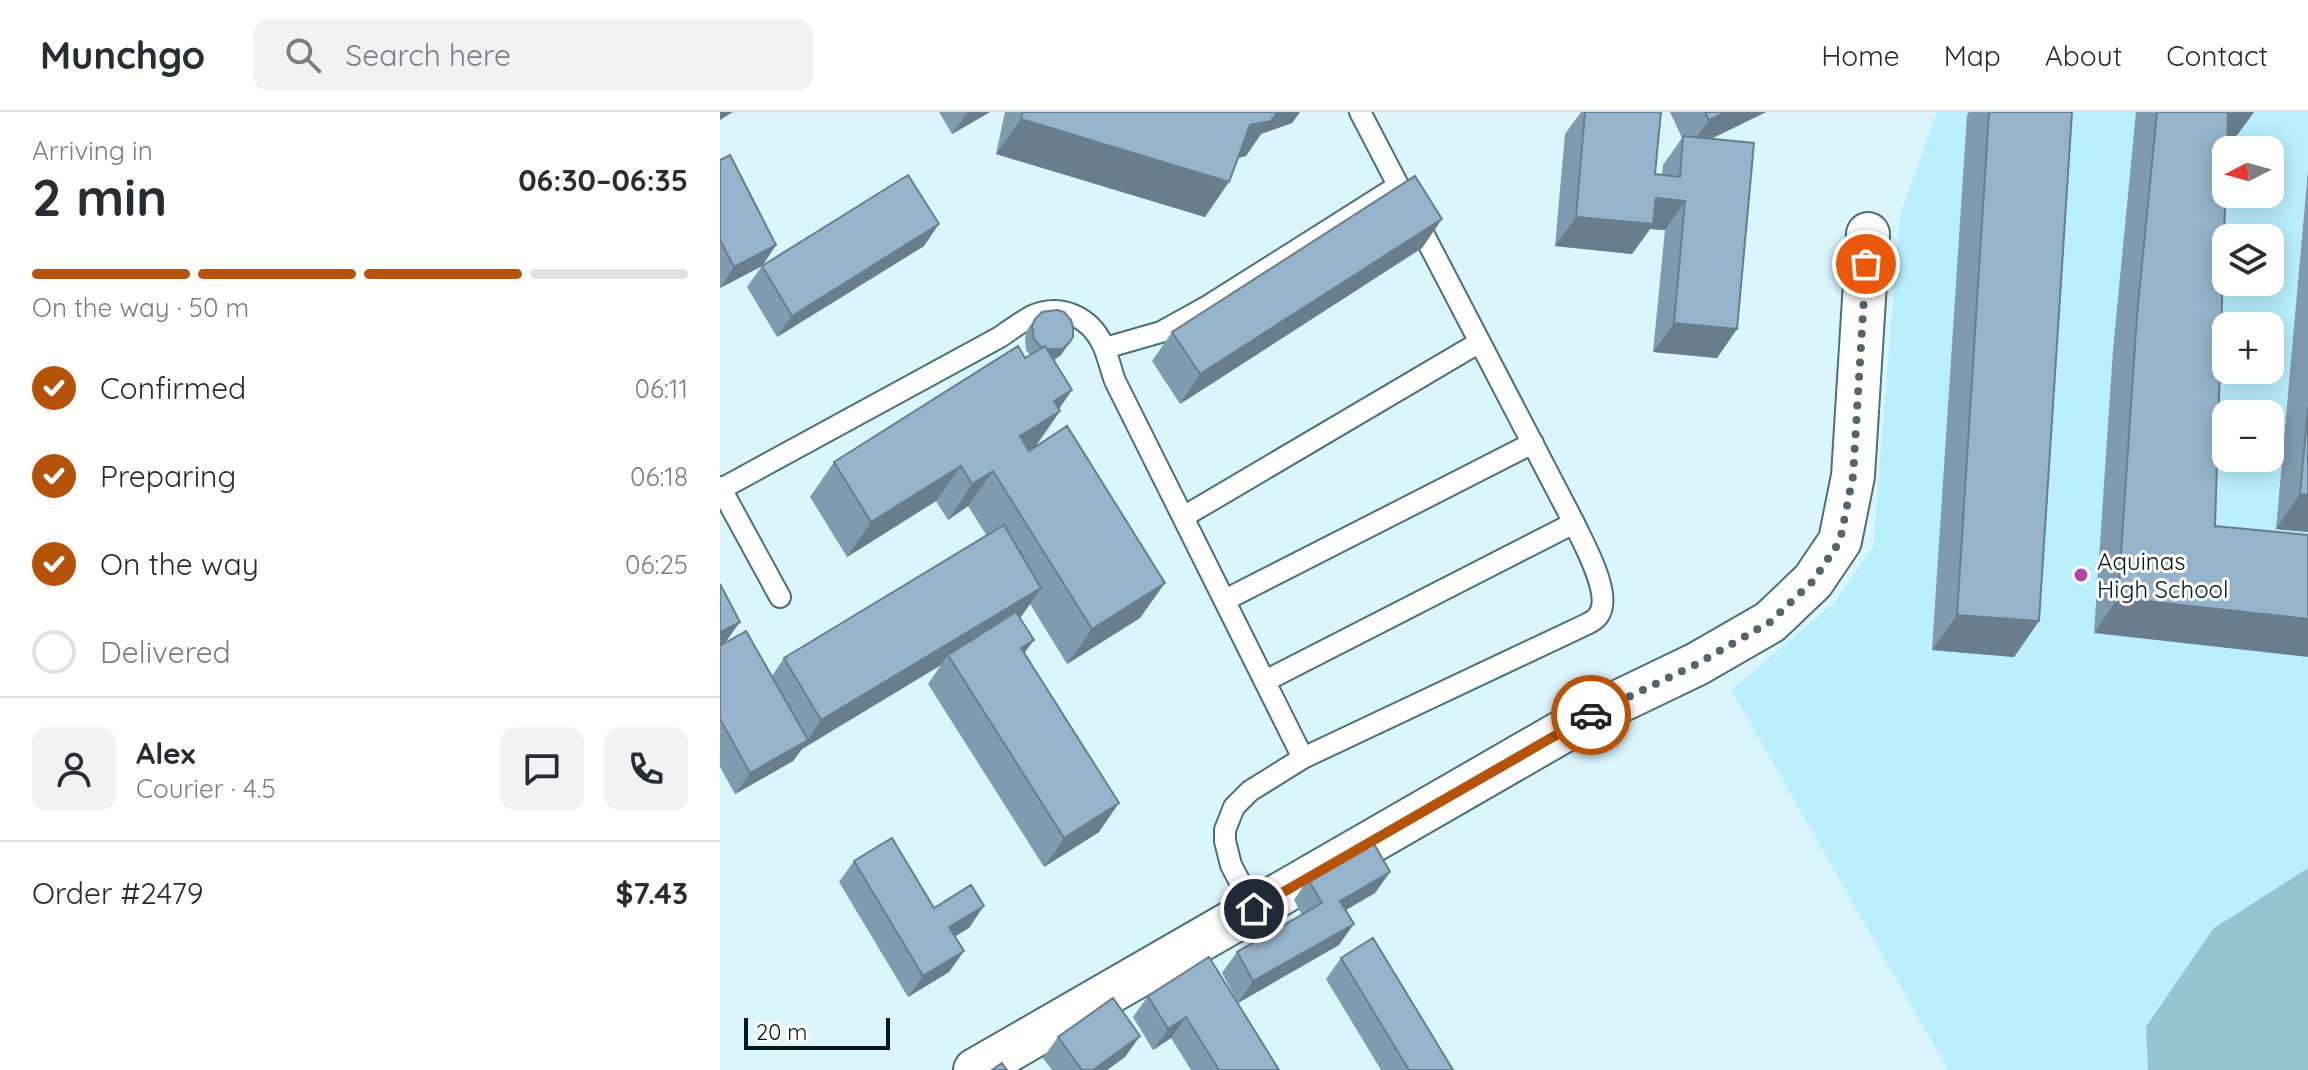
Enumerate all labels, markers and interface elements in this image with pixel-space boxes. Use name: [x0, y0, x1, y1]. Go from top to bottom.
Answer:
search box: [253, 19, 813, 91]
text: Munchgo: [40, 31, 205, 79]
icon: search: [281, 33, 325, 77]
text: Search here: [345, 36, 511, 74]
text: Home: [1821, 38, 1900, 73]
text: Map: [1944, 38, 2001, 73]
text: About: [2045, 38, 2122, 73]
text: Contact: [2166, 38, 2268, 73]
text: Arriving in: [32, 134, 153, 167]
north arrow: [2212, 136, 2284, 208]
map controls: [2212, 136, 2284, 472]
text: 06:30–06:35: [518, 161, 688, 199]
text: 2 min: [32, 164, 167, 229]
button: layers: [2212, 224, 2284, 296]
pin: [1832, 230, 1900, 298]
icon: bag: [1844, 242, 1888, 286]
text: On the way · 50 m: [32, 291, 249, 324]
button: +: [2212, 312, 2284, 384]
icon: check: [32, 366, 76, 410]
text: Confirmed: [100, 369, 246, 407]
text: 06:11: [634, 372, 688, 405]
button: −: [2212, 400, 2284, 472]
icon: check: [32, 454, 76, 498]
text: Preparing: [100, 457, 236, 495]
text: 06:18: [630, 460, 688, 493]
icon: check: [32, 542, 76, 586]
text: On the way: [100, 545, 259, 583]
place label: Aquinas High School: [2097, 546, 2229, 604]
text: 06:25: [625, 548, 688, 581]
marker: Aquinas High School: [2072, 566, 2090, 584]
text: Delivered: [100, 633, 231, 671]
courier: [1551, 675, 1631, 755]
icon: car: [1569, 693, 1613, 737]
button: person: [32, 727, 116, 811]
button: chat: [500, 727, 584, 811]
button: phone: [604, 727, 688, 811]
text: Alex: [136, 734, 195, 772]
text: Courier · 4.5: [136, 772, 276, 805]
text: Order #2479: [32, 874, 204, 912]
text: $7.43: [615, 874, 688, 912]
pin: [1220, 875, 1288, 943]
icon: home: [1232, 887, 1276, 931]
scale bar: [744, 1014, 890, 1050]
text: 20 m: [756, 1018, 807, 1046]

